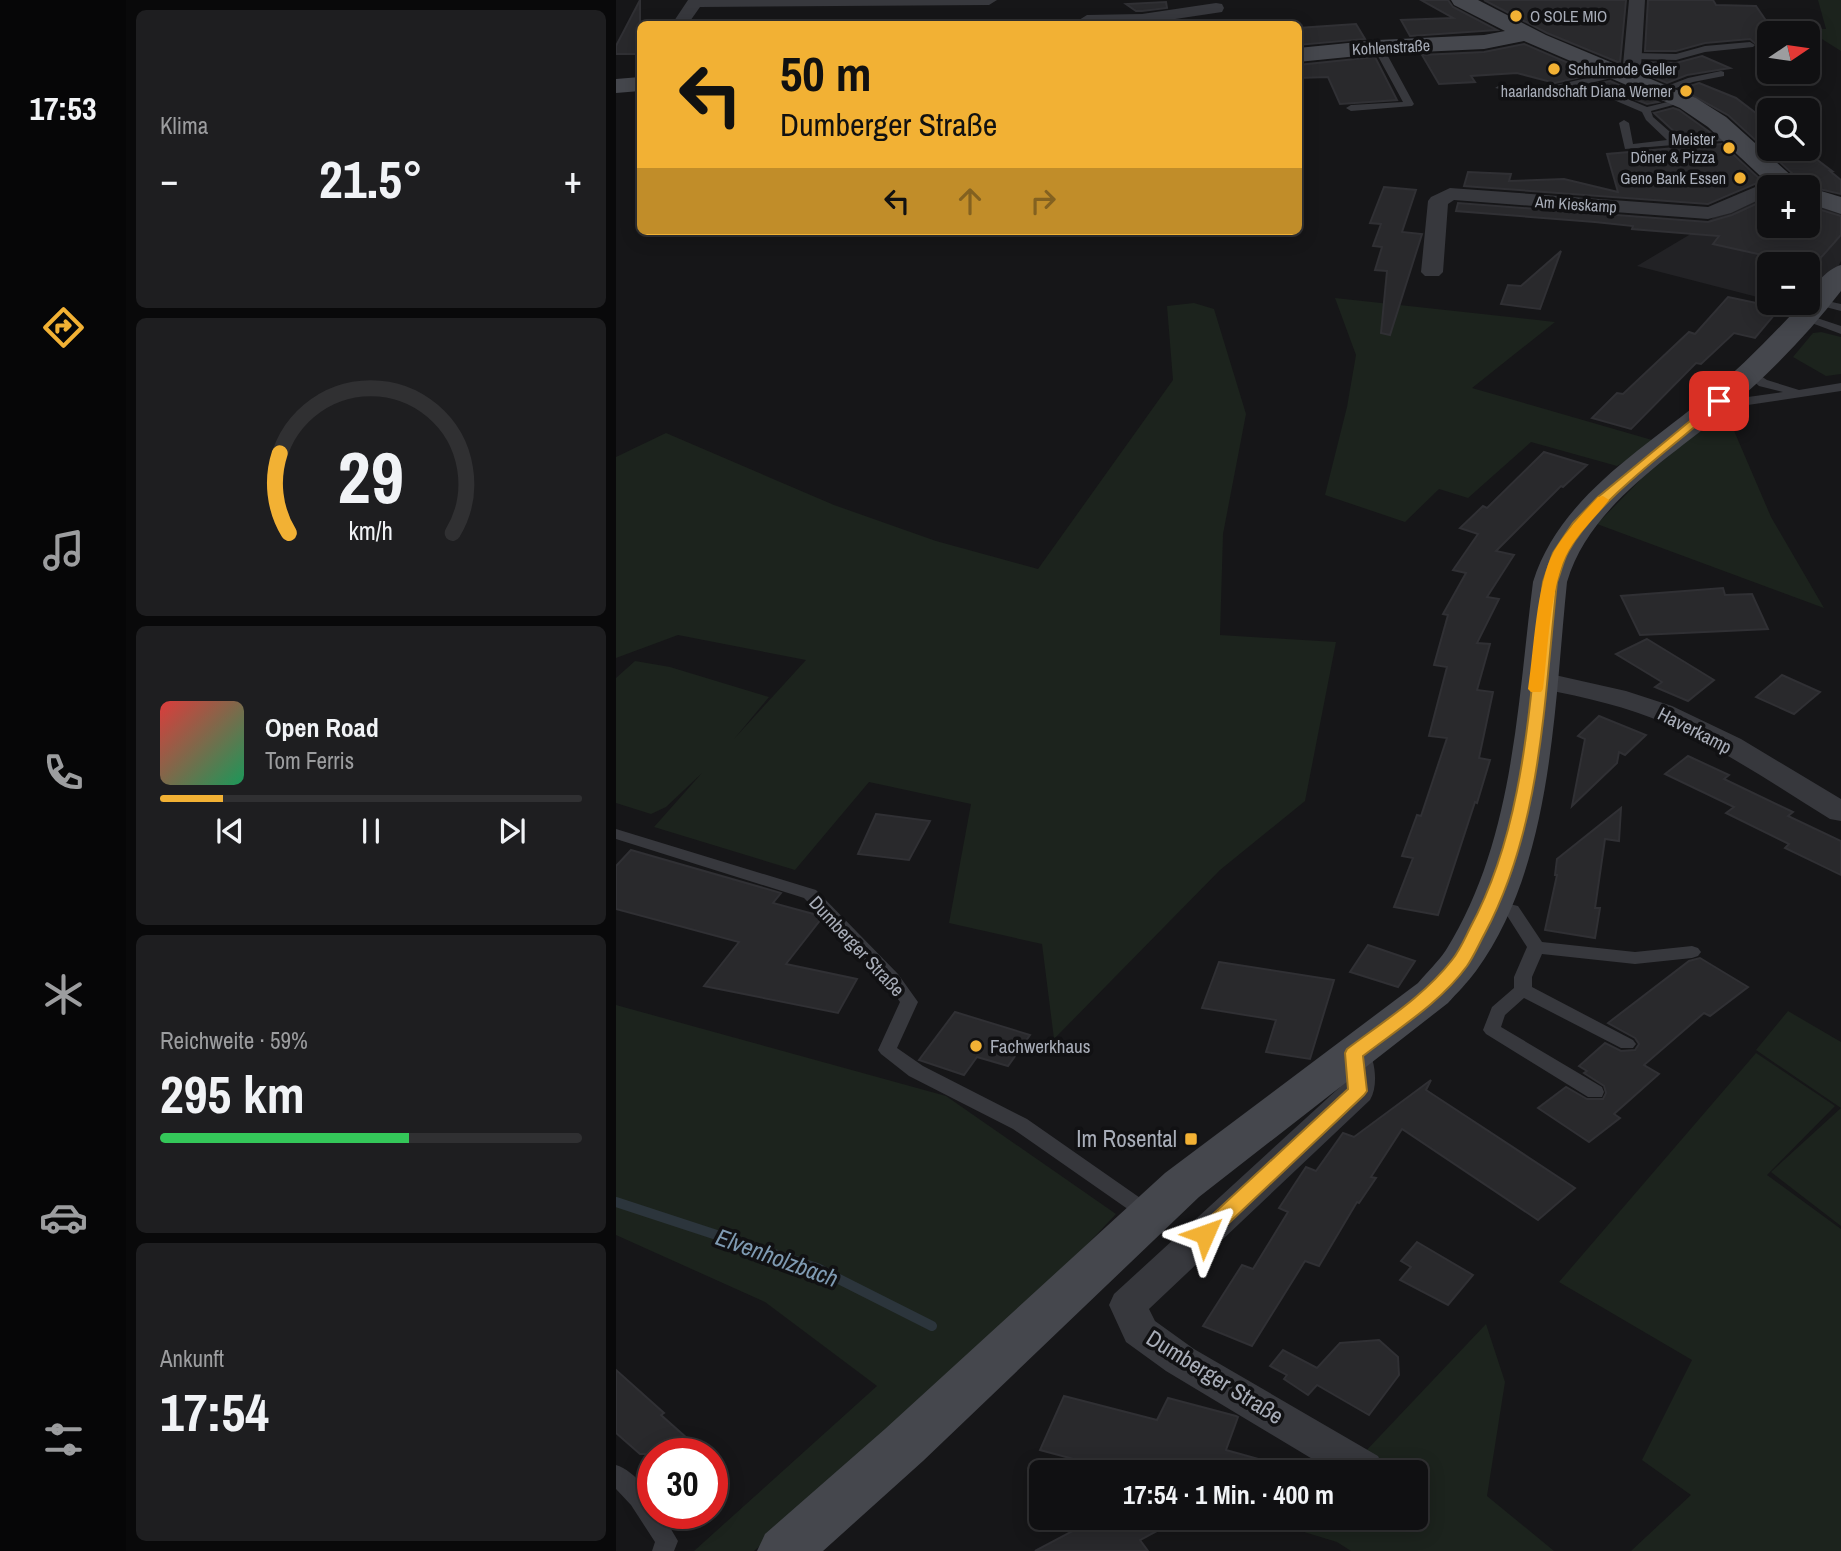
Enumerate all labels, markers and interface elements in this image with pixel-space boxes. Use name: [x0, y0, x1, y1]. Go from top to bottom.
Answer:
place label: O SOLE MIO: [1530, 5, 1607, 27]
marker: O SOLE MIO: [1508, 8, 1524, 24]
north arrow: [1757, 21, 1820, 84]
map controls: [1757, 21, 1820, 315]
street label: Kohlenstraße: [1351, 34, 1431, 60]
text: 50 m: [780, 40, 872, 106]
icon: left: [665, 49, 756, 140]
place label: Schuhmode Geller: [1568, 58, 1677, 80]
marker: Schuhmode Geller: [1546, 61, 1562, 77]
place label: haarlandschaft Diana Werner: [1501, 80, 1673, 102]
marker: haarlandschaft Diana Werner: [1678, 83, 1694, 99]
text: 17:53: [29, 87, 97, 130]
button: search: [1757, 98, 1820, 161]
text: Dumberger Straße: [780, 103, 997, 146]
text: Klima: [160, 110, 208, 141]
place label: Meister Döner & Pizza: [1630, 128, 1716, 168]
marker: Meister Döner & Pizza: [1721, 140, 1737, 156]
text: 21.5°: [319, 144, 423, 214]
text: −: [160, 154, 178, 205]
text: +: [564, 154, 582, 205]
place label: Geno Bank Essen: [1620, 167, 1726, 189]
marker: Geno Bank Essen: [1732, 170, 1748, 186]
button: +: [1757, 175, 1820, 238]
icon: left: [878, 182, 916, 220]
icon: ahead: [951, 182, 989, 220]
icon: right: [1024, 182, 1062, 220]
street label: Am Kieskamp: [1533, 190, 1618, 218]
button: −: [1757, 252, 1820, 315]
icon: directions: [39, 303, 88, 352]
pin: [1689, 371, 1749, 431]
icon: arrive: [1700, 382, 1738, 420]
text: 29: [338, 429, 404, 527]
text: km/h: [349, 514, 393, 548]
icon: music: [39, 526, 88, 575]
street label: Haverkamp: [1654, 700, 1736, 760]
text: Open Road: [265, 710, 379, 745]
text: Tom Ferris: [265, 745, 354, 776]
icon: phone: [39, 748, 88, 797]
icon: previous: [211, 812, 249, 850]
icon: pause: [352, 812, 390, 850]
icon: next: [493, 812, 531, 850]
street label: Dumberger Straße: [803, 890, 911, 1002]
icon: climate: [39, 970, 88, 1019]
text: Reichweite · 59%: [160, 1025, 308, 1056]
place label: Fachwerkhaus: [990, 1033, 1091, 1059]
marker: Fachwerkhaus: [968, 1038, 984, 1054]
text: 295 km: [160, 1059, 305, 1129]
place label: Im Rosental: [1076, 1123, 1177, 1154]
marker: Im Rosental: [1183, 1131, 1199, 1147]
icon: car: [39, 1193, 88, 1242]
position arrow: [1168, 1197, 1242, 1271]
water label: Elvenholzbach: [712, 1220, 843, 1294]
street label: Dumberger Straße: [1141, 1322, 1290, 1431]
text: Ankunft: [160, 1343, 224, 1374]
text: 17:54: [160, 1377, 269, 1447]
icon: filters: [39, 1415, 88, 1464]
speed limit sign: 30: [637, 1438, 728, 1529]
text: 17:54 · 1 Min. · 400 m: [1123, 1477, 1334, 1512]

